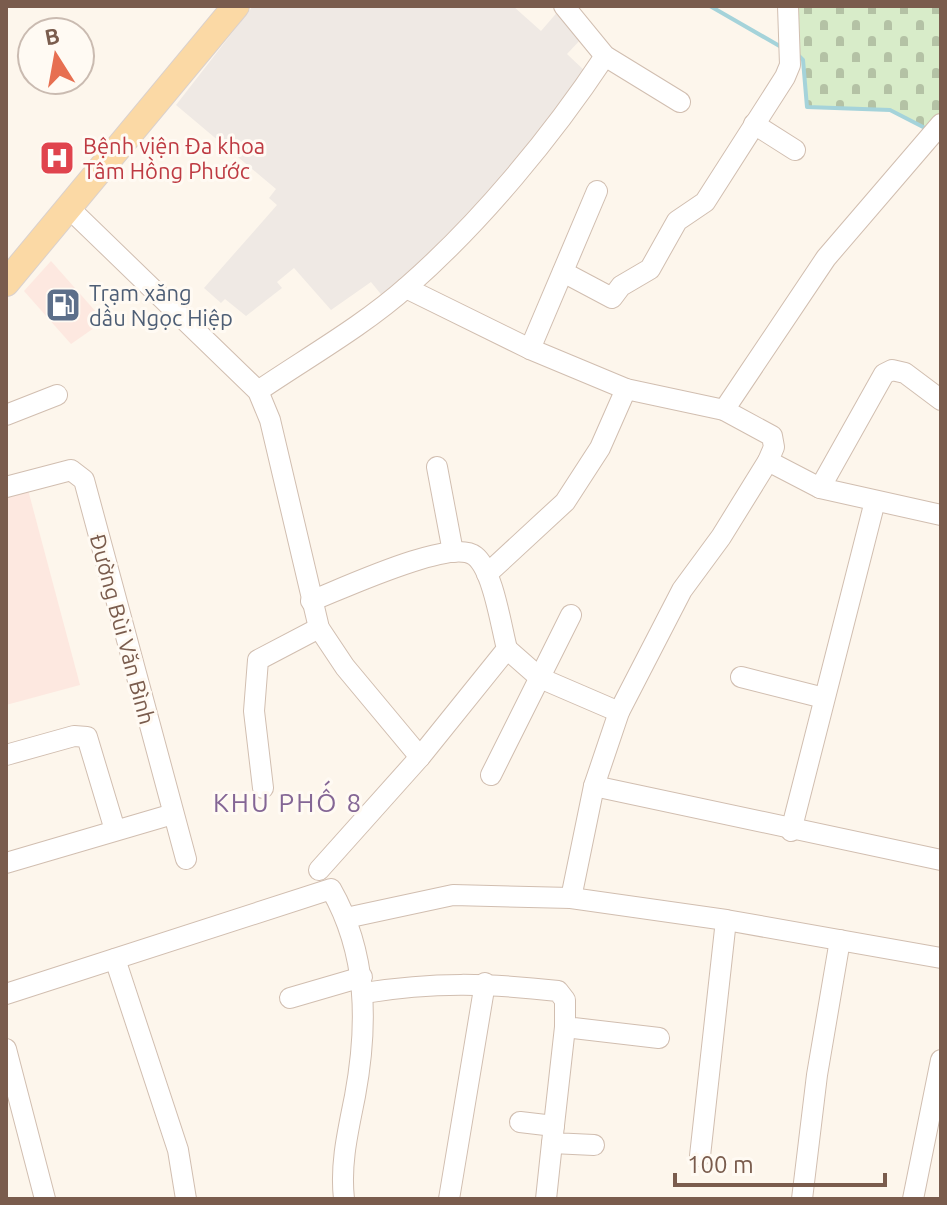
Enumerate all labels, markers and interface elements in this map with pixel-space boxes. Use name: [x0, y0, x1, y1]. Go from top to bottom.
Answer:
north arrow: [16, 16, 96, 96]
text: B: [43, 22, 62, 50]
place label: Bệnh viện Đa khoa Tâm Hồng Phước: [83, 133, 265, 183]
hospital icon: Bệnh viện Đa khoa Tâm Hồng Phước: [38, 139, 76, 177]
place label: Trạm xăng dầu Ngọc Hiệp: [89, 280, 233, 330]
fuel station icon: Trạm xăng dầu Ngọc Hiệp: [44, 286, 82, 324]
street label: Đường Bùi Văn Bình: [86, 531, 160, 727]
district label: KHU PHỐ 8: [213, 780, 363, 817]
scale bar: [675, 1137, 885, 1187]
text: 100 m: [687, 1151, 754, 1178]

